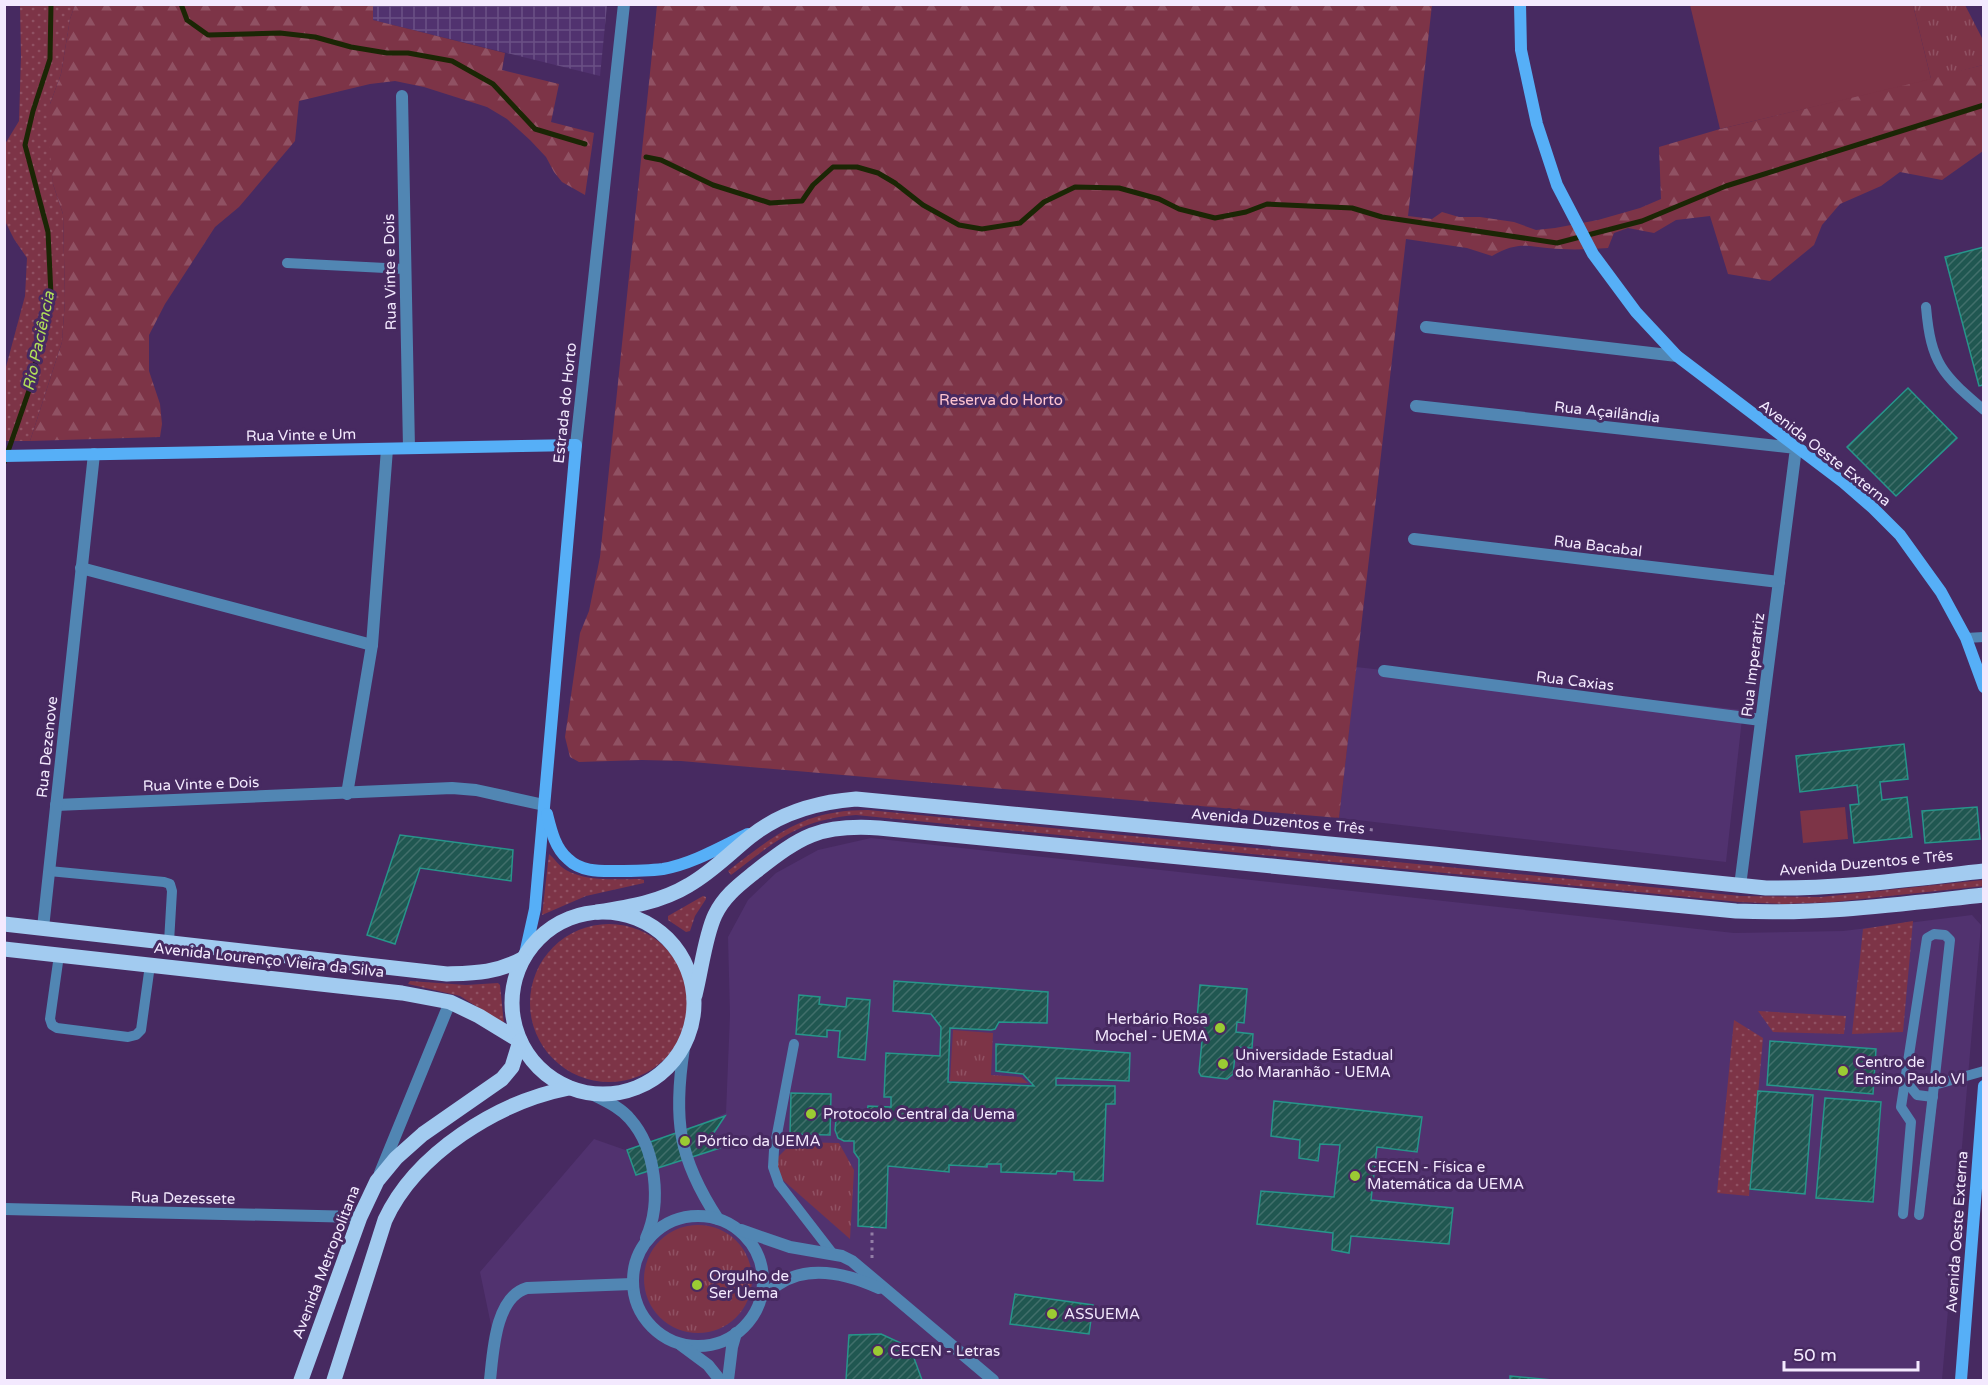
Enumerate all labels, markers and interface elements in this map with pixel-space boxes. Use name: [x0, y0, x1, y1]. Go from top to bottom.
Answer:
street label: Rua Vinte e Dois: [380, 214, 400, 330]
water label: Rio Paciência: [19, 289, 60, 393]
street label: Estrada do Horto: [550, 342, 580, 464]
park label: Reserva do Horto: [939, 391, 1063, 409]
street label: Avenida Oeste Externa: [1756, 396, 1894, 510]
street label: Rua Açailândia: [1553, 397, 1661, 427]
street label: Rua Vinte e Um: [246, 425, 356, 445]
street label: Rua Bacabal: [1553, 532, 1643, 560]
street label: Rua Imperatriz: [1738, 612, 1768, 718]
street label: Rua Caxias: [1535, 667, 1615, 695]
street label: Rua Dezenove: [33, 695, 61, 799]
street label: Rua Vinte e Dois: [142, 773, 260, 795]
street label: Avenida Duzentos e Três: [1190, 804, 1366, 838]
street label: Avenida Duzentos e Três: [1778, 846, 1954, 880]
street label: Avenida Lourenço Vieira da Silva: [153, 939, 385, 981]
place label: Herbário Rosa Mochel - UEMA: [1095, 1010, 1208, 1045]
marker: Herbário Rosa Mochel - UEMA: [1213, 1021, 1227, 1035]
place label: Universidade Estadual do Maranhão - UEMA: [1235, 1046, 1393, 1081]
place label: Centro de Ensino Paulo VI: [1855, 1053, 1965, 1088]
marker: Universidade Estadual do Maranhão - UEMA: [1216, 1057, 1230, 1071]
marker: Centro de Ensino Paulo VI: [1836, 1064, 1850, 1078]
place label: Protocolo Central da Uema: [823, 1105, 1015, 1123]
marker: Protocolo Central da Uema: [804, 1107, 818, 1121]
place label: Pórtico da UEMA: [697, 1132, 821, 1150]
marker: Pórtico da UEMA: [678, 1134, 692, 1148]
street label: Avenida Oeste Externa: [1942, 1150, 1972, 1314]
place label: CECEN - Física e Matemática da UEMA: [1367, 1158, 1524, 1193]
marker: CECEN - Física e Matemática da UEMA: [1348, 1169, 1362, 1183]
street label: Avenida Metropolitana: [288, 1183, 364, 1341]
street label: Rua Dezessete: [131, 1188, 235, 1208]
place label: Orgulho de Ser Uema: [709, 1267, 789, 1302]
marker: Orgulho de Ser Uema: [690, 1278, 704, 1292]
place label: ASSUEMA: [1064, 1305, 1140, 1323]
marker: ASSUEMA: [1045, 1307, 1059, 1321]
scale bar: [1784, 1334, 1918, 1372]
place label: CECEN - Letras: [890, 1342, 1000, 1360]
marker: CECEN - Letras: [871, 1344, 885, 1358]
text: 50 m: [1793, 1344, 1837, 1366]

